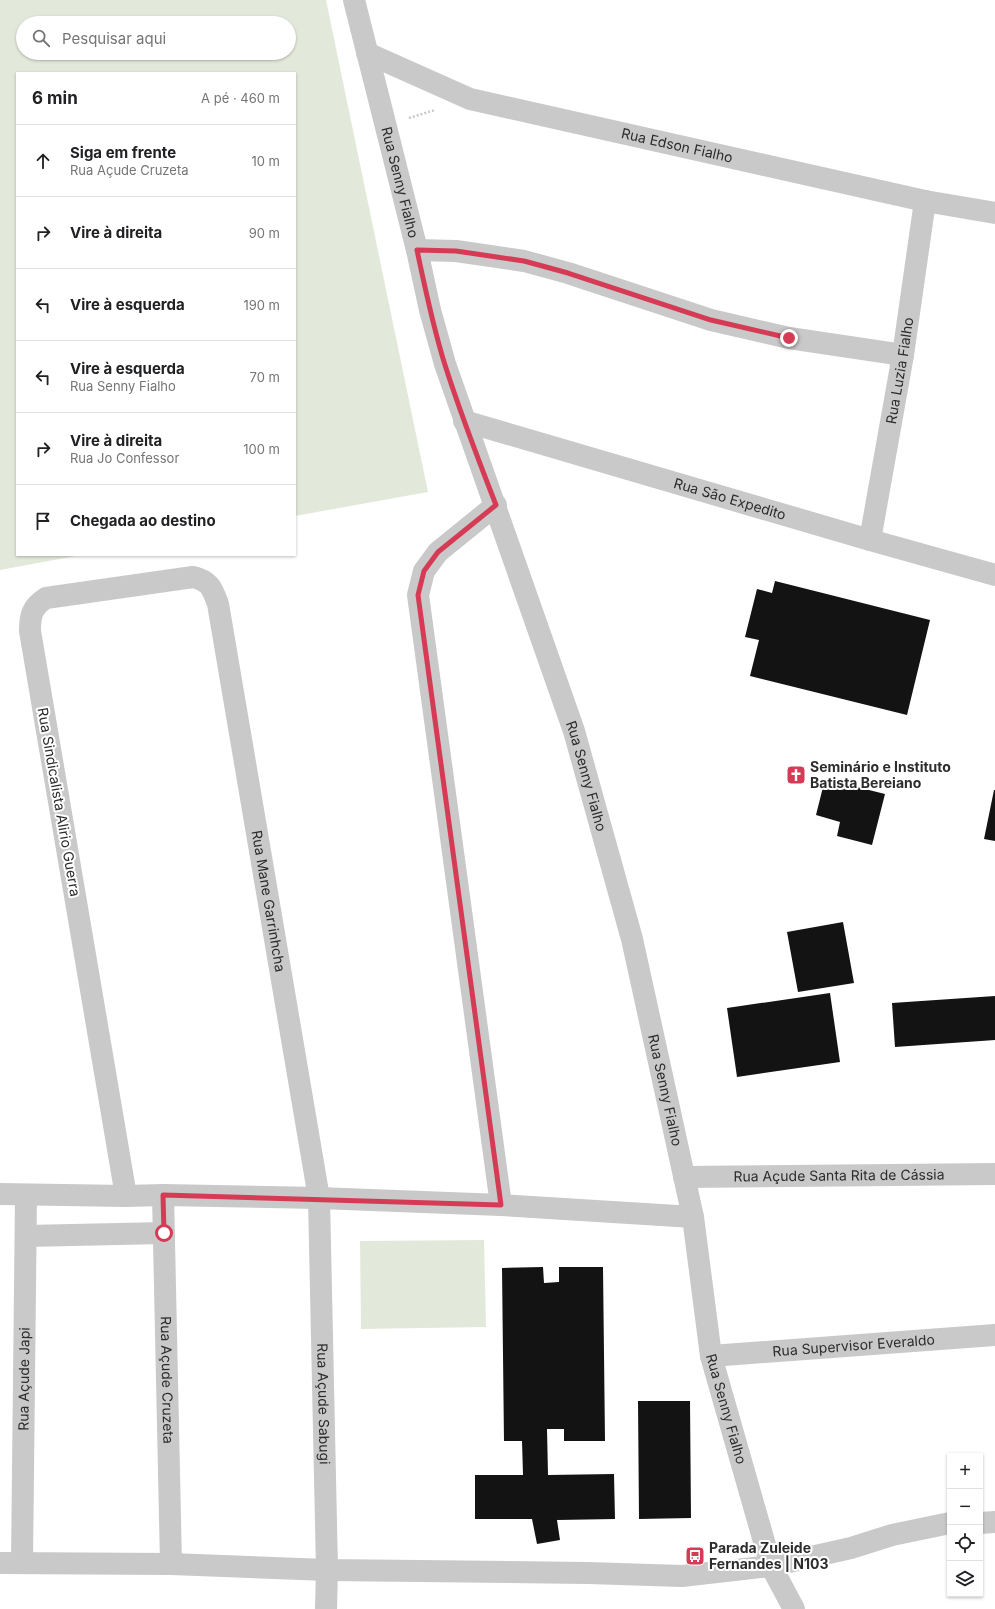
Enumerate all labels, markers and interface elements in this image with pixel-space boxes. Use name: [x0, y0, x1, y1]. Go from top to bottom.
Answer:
search box: [16, 16, 296, 60]
icon: search: [30, 27, 52, 49]
text: Pesquisar aqui: [62, 29, 166, 48]
text: 6 min: [32, 88, 78, 108]
text: A pé · 460 m: [201, 90, 280, 106]
street label: Rua Edson Fialho: [620, 124, 735, 166]
street label: Rua Senny Fialho: [378, 125, 423, 240]
text: Siga em frente: [70, 143, 176, 162]
icon: ahead: [32, 150, 54, 172]
text: 10 m: [251, 153, 280, 169]
text: Rua Açude Cruzeta: [70, 162, 189, 178]
icon: right: [32, 222, 54, 244]
text: Vire à direita: [70, 223, 162, 242]
text: 90 m: [249, 225, 280, 241]
icon: left: [32, 294, 54, 316]
text: Vire à esquerda: [70, 295, 185, 314]
text: 190 m: [243, 297, 280, 313]
street label: Rua Luzia Fialho: [882, 316, 916, 425]
route end: [780, 329, 798, 347]
text: Vire à esquerda: [70, 359, 185, 378]
icon: left: [32, 366, 54, 388]
text: 70 m: [250, 369, 280, 385]
text: Rua Senny Fialho: [70, 378, 176, 394]
text: Vire à direita: [70, 431, 162, 450]
icon: right: [32, 438, 54, 460]
text: 100 m: [243, 441, 280, 457]
text: Rua Jo Confessor: [70, 450, 179, 466]
street label: Rua São Expedito: [672, 474, 788, 523]
icon: arrive: [32, 510, 54, 532]
text: Chegada ao destino: [70, 511, 216, 530]
street label: Rua Sindicalista Alirio Guerra: [34, 706, 84, 898]
street label: Rua Senny Fialho: [563, 718, 611, 833]
place label: Seminário e Instituto Batista Bereiano: [810, 758, 951, 791]
church icon: Seminário e Instituto Batista Bereiano: [785, 764, 807, 786]
street label: Rua Mane Garrinhcha: [249, 829, 289, 973]
street label: Rua Senny Fialho: [645, 1033, 686, 1148]
street label: Rua Açude Santa Rita de Cássia: [733, 1165, 945, 1185]
route start: [155, 1224, 173, 1242]
street label: Rua Açude Cruzeta: [158, 1316, 177, 1444]
street label: Rua Açude Japi: [14, 1327, 33, 1431]
street label: Rua Supervisor Everaldo: [772, 1330, 935, 1359]
street label: Rua Açude Sabugi: [314, 1343, 334, 1465]
street label: Rua Senny Fialho: [703, 1352, 750, 1466]
map controls: [947, 1453, 983, 1597]
button: +: [947, 1453, 983, 1489]
button: −: [947, 1489, 983, 1525]
button: locate: [947, 1525, 983, 1561]
place label: Parada Zuleide Fernandes | N103: [709, 1539, 829, 1572]
bus stop icon: Parada Zuleide Fernandes | N103: [684, 1545, 706, 1567]
button: layers: [947, 1561, 983, 1597]

